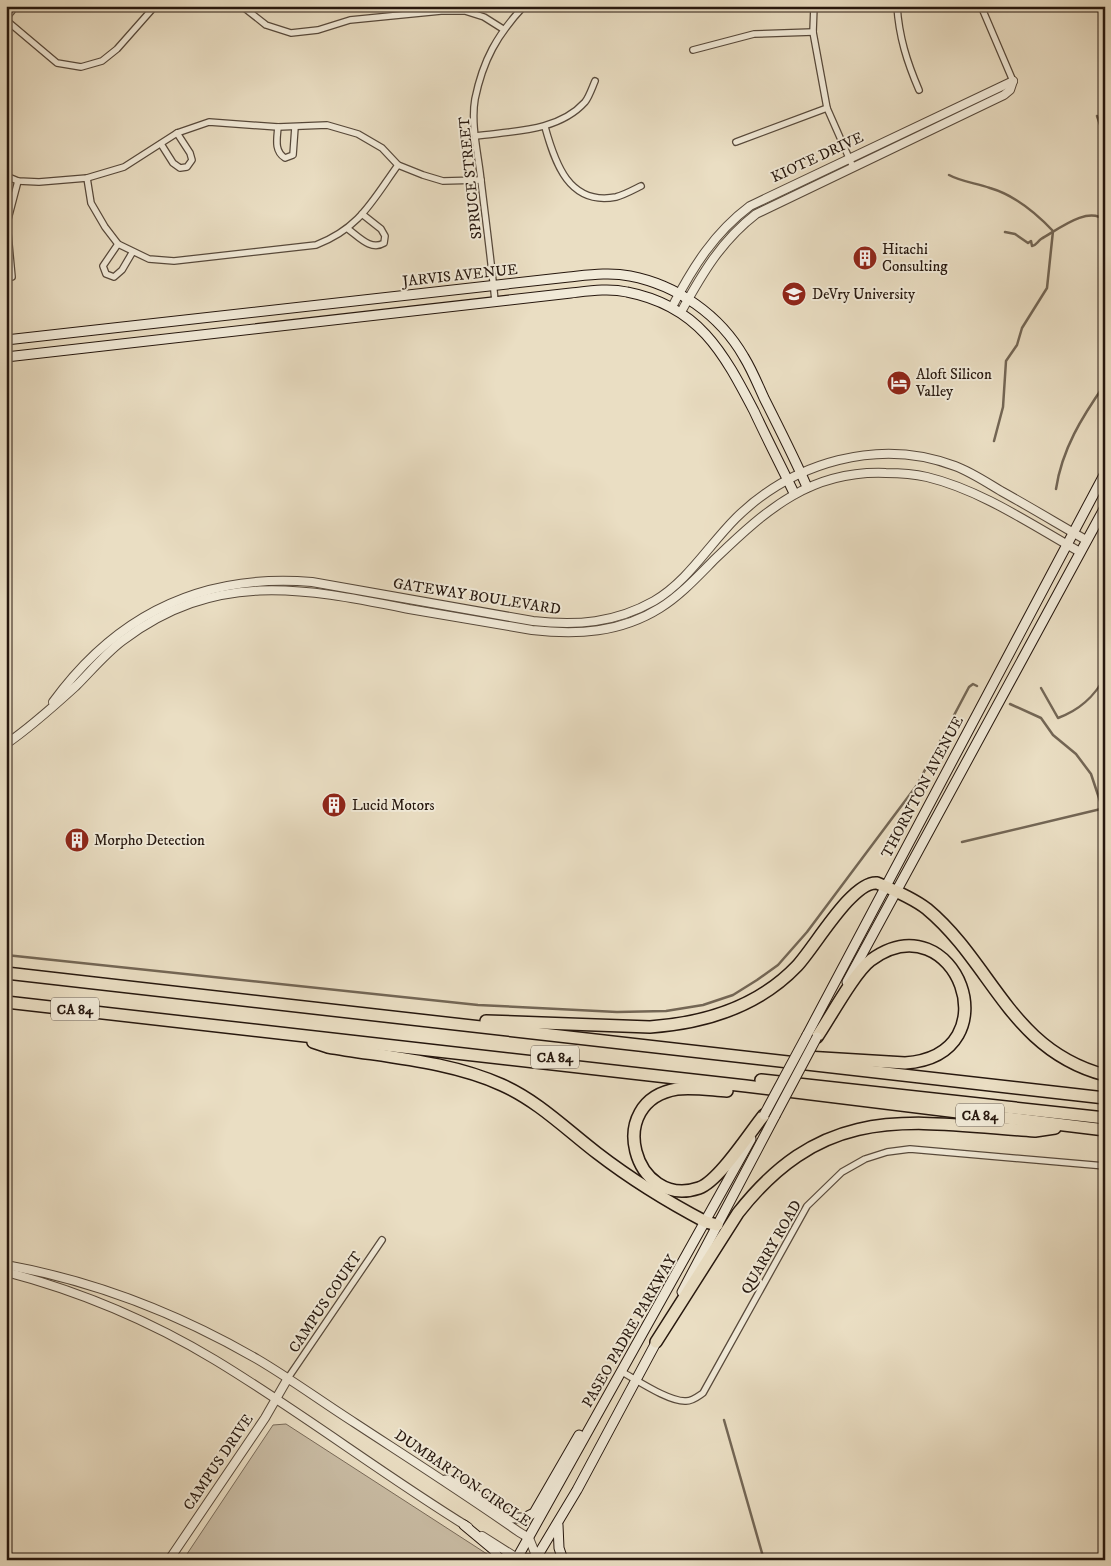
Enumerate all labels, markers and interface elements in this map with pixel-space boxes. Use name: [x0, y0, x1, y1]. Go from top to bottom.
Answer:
street label: SPRUCE STREET: [455, 115, 486, 240]
street label: KIOTE DRIVE: [768, 128, 867, 187]
place label: Hitachi Consulting: [882, 240, 948, 276]
building icon: Hitachi Consulting: [852, 245, 878, 271]
street label: JARVIS AVENUE: [400, 260, 519, 291]
school or university icon: DeVry University: [781, 281, 807, 307]
place label: DeVry University: [812, 285, 916, 304]
place label: Aloft Silicon Valley: [915, 365, 992, 401]
hotel icon: Aloft Silicon Valley: [886, 370, 912, 396]
street label: GATEWAY BOULEVARD: [392, 574, 562, 619]
street label: THORNTON AVENUE: [877, 713, 968, 861]
building icon: Lucid Motors: [321, 792, 347, 818]
place label: Lucid Motors: [352, 796, 435, 815]
building icon: Morpho Detection: [64, 827, 90, 853]
place label: Morpho Detection: [94, 831, 205, 850]
road number: CA 84: [51, 998, 99, 1021]
road number: CA 84: [531, 1046, 579, 1068]
road number: CA 84: [956, 1104, 1004, 1126]
street label: QUARRY ROAD: [737, 1197, 806, 1298]
street label: CAMPUS COURT: [285, 1247, 367, 1357]
street label: PASEO PADRE PARKWAY: [578, 1251, 681, 1411]
street label: CAMPUS DRIVE: [179, 1410, 258, 1514]
street label: DUMBARTON CIRCLE: [391, 1426, 535, 1531]

